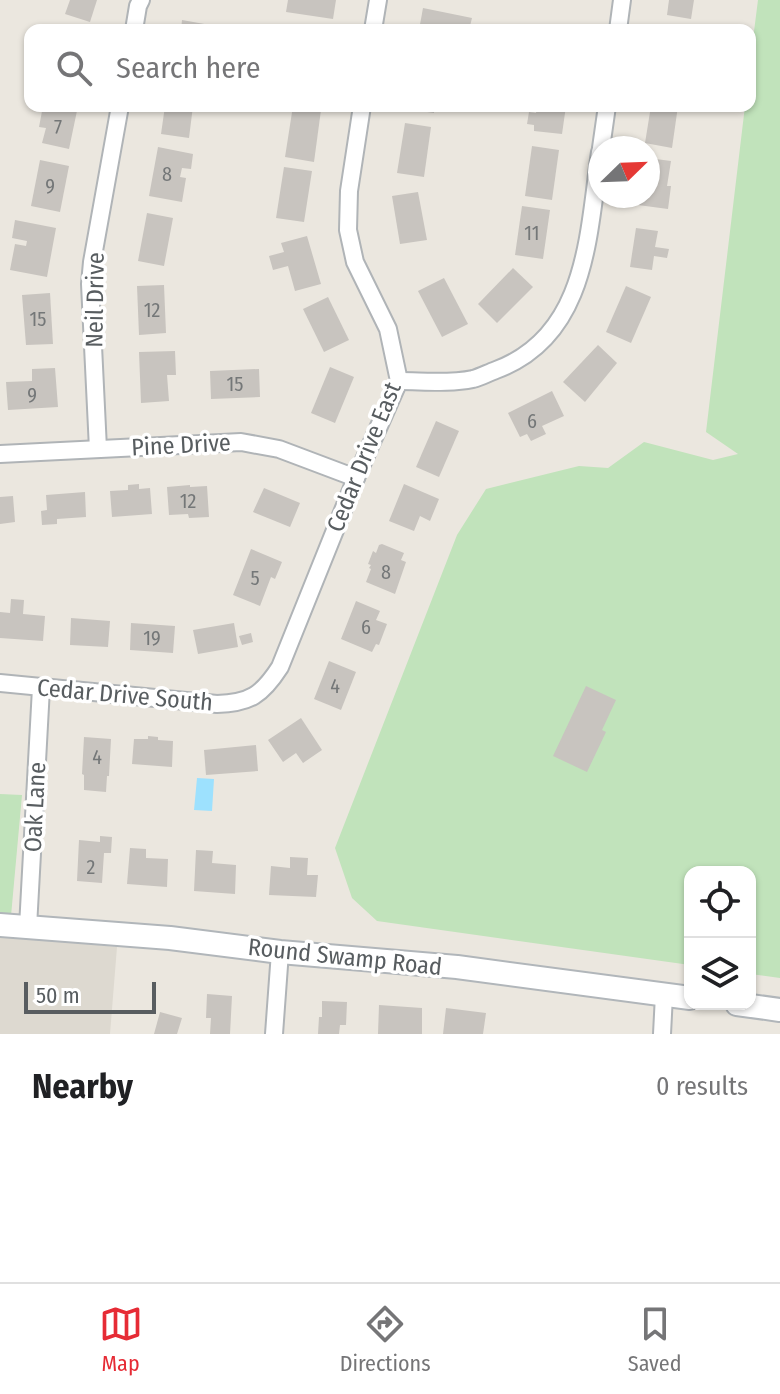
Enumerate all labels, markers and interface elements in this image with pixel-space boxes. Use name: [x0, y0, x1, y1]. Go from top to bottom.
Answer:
search box: [24, 24, 756, 112]
icon: search: [52, 46, 96, 90]
text: Search here: [116, 50, 261, 86]
house number: 7: [54, 115, 62, 139]
north arrow: [588, 136, 660, 208]
house number: 8: [162, 162, 172, 186]
house number: 9: [45, 174, 55, 198]
house number: 11: [524, 221, 540, 245]
street label: Neil Drive: [80, 252, 110, 348]
house number: 12: [144, 298, 160, 322]
house number: 15: [30, 307, 46, 331]
house number: 15: [227, 372, 243, 396]
street label: Cedar Drive East: [321, 378, 407, 536]
house number: 9: [27, 383, 37, 407]
house number: 6: [527, 409, 537, 433]
street label: Pine Drive: [131, 428, 231, 462]
house number: 12: [180, 489, 196, 513]
house number: 8: [381, 560, 391, 584]
house number: 5: [250, 566, 260, 590]
house number: 6: [361, 615, 371, 639]
house number: 19: [143, 626, 161, 650]
street label: Cedar Drive South: [36, 673, 214, 717]
house number: 4: [330, 674, 340, 698]
house number: 4: [92, 745, 102, 769]
street label: Oak Lane: [19, 761, 51, 853]
house number: 2: [87, 855, 96, 879]
map controls: [684, 866, 756, 1010]
button: locate: [684, 866, 756, 938]
street label: Round Swamp Road: [247, 933, 443, 981]
button: layers: [684, 938, 756, 1010]
scale bar: [24, 978, 156, 1014]
text: 50 m: [36, 982, 80, 1009]
text: Nearby: [32, 1066, 133, 1107]
text: 0 results: [656, 1071, 748, 1102]
tab: Map: [99, 1302, 143, 1377]
tab: Directions: [340, 1302, 431, 1377]
tab: Saved: [628, 1302, 681, 1377]

